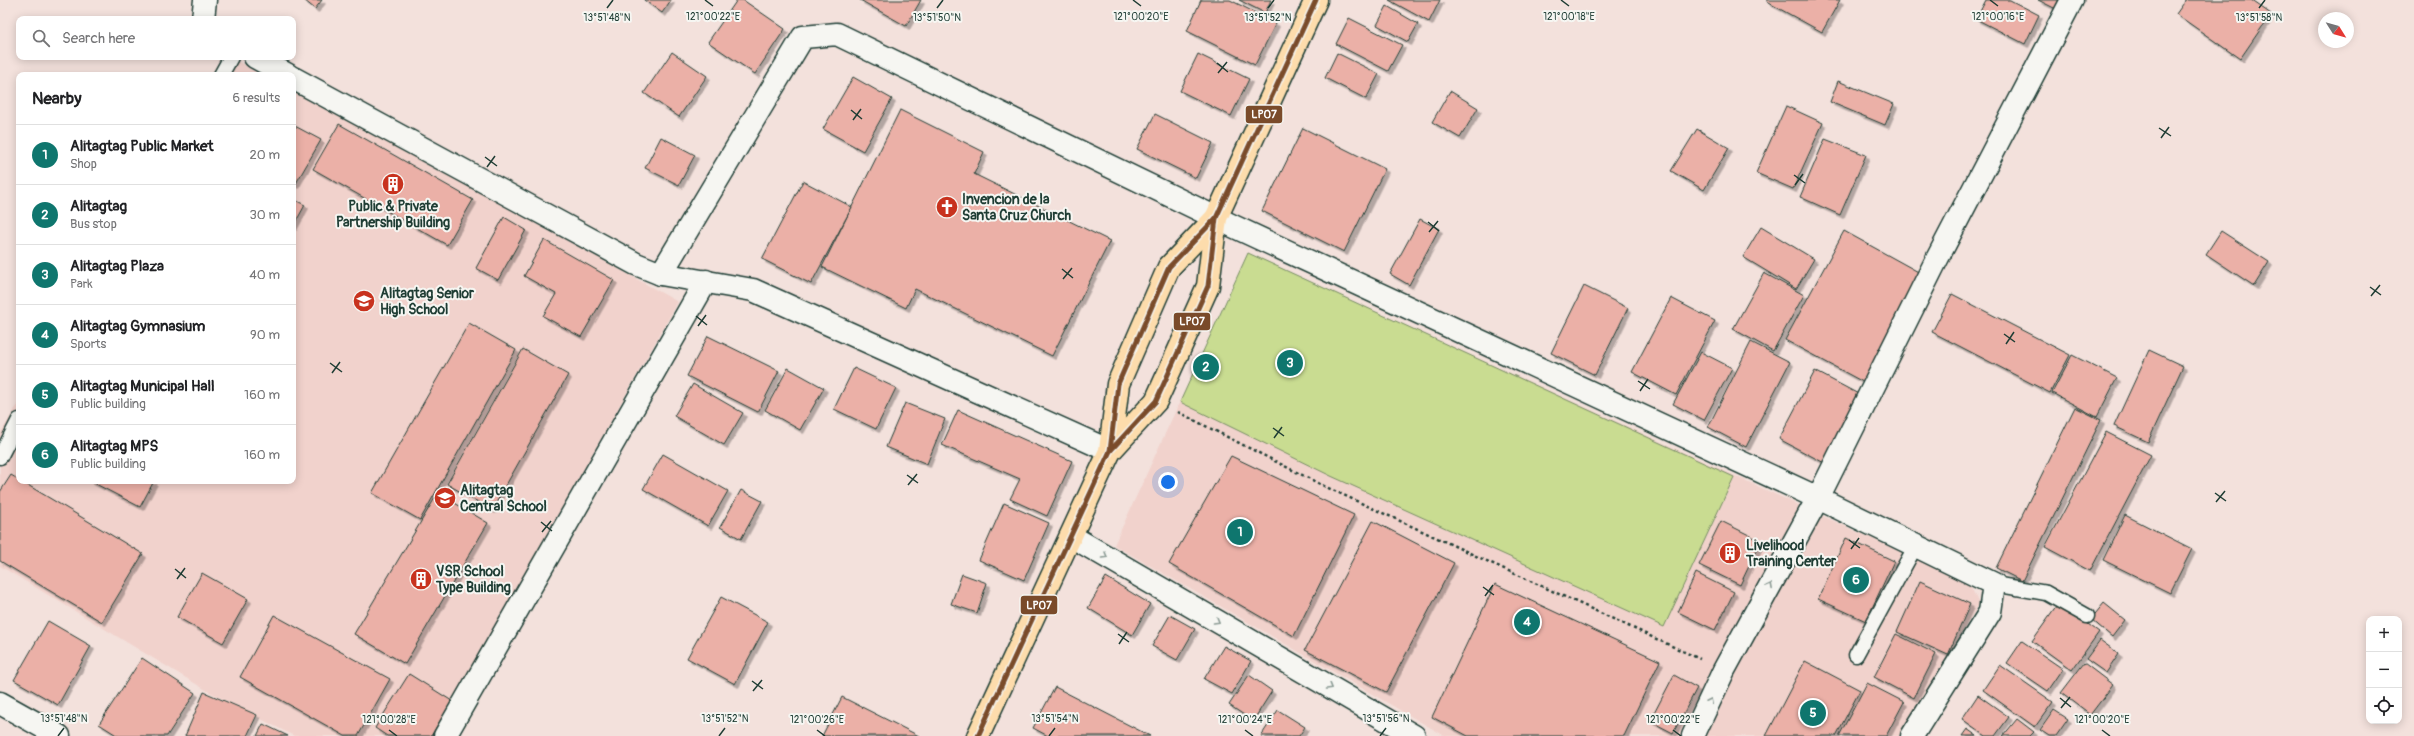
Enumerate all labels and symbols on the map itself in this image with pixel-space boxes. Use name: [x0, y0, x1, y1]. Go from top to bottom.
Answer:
text: 121°00'22"E: [686, 11, 740, 23]
text: 121°00'20"E: [1113, 11, 1169, 23]
text: 121°00'18"E: [1543, 11, 1595, 23]
text: 121°00'16"E: [1972, 11, 2024, 23]
text: 13°51'48"N: [584, 12, 631, 24]
text: 13°51'50"N: [913, 12, 961, 24]
text: 13°51'52"N: [1244, 12, 1292, 24]
text: 13°51'58"N: [2236, 12, 2282, 24]
north arrow: [2318, 12, 2354, 48]
line badge: LP07: [1245, 105, 1283, 124]
text: LP07: [1251, 108, 1277, 121]
building icon: Public & Private Partnership Building: [380, 171, 406, 197]
place label: Invencion de la Santa Cruz Church: [962, 191, 1072, 224]
church icon: Invencion de la Santa Cruz Church: [934, 194, 960, 220]
place label: Public & Private Partnership Building: [336, 198, 450, 231]
place label: Alitagtag Senior High School: [380, 285, 475, 318]
school or university icon: Alitagtag Senior High School: [351, 288, 377, 314]
line badge: LP07: [1173, 312, 1211, 331]
text: LP07: [1179, 315, 1205, 328]
pin: 3: [1277, 348, 1303, 378]
pin: 2: [1193, 352, 1219, 382]
your location: [1158, 472, 1178, 492]
place label: Alitagtag Central School: [460, 482, 547, 515]
school or university icon: Alitagtag Central School: [432, 485, 458, 511]
pin: 1: [1227, 517, 1253, 547]
place label: Livelihood Training Center: [1745, 537, 1837, 570]
building icon: Livelihood Training Center: [1717, 540, 1743, 566]
one-way arrow: [1101, 551, 1108, 559]
place label: VSR School Type Building: [435, 563, 511, 596]
pin: 6: [1843, 565, 1869, 595]
building icon: VSR School Type Building: [408, 566, 434, 592]
one-way arrow: [1765, 582, 1772, 590]
line badge: LP07: [1020, 595, 1058, 615]
text: LP07: [1026, 599, 1052, 612]
pin: 4: [1514, 607, 1540, 637]
one-way arrow: [1213, 617, 1220, 624]
one-way arrow: [1326, 682, 1333, 689]
one-way arrow: [1705, 698, 1713, 705]
pin: 5: [1800, 698, 1826, 728]
text: 13°51'48"N: [41, 713, 88, 725]
text: 13°51'52"N: [701, 713, 749, 725]
text: 13°51'54"N: [1031, 713, 1079, 725]
text: 13°51'56"N: [1362, 713, 1410, 725]
text: 121°00'28"E: [362, 714, 416, 726]
text: 121°00'26"E: [790, 714, 844, 726]
text: 121°00'24"E: [1218, 714, 1272, 726]
text: 121°00'22"E: [1646, 714, 1700, 726]
text: 121°00'20"E: [2074, 714, 2130, 726]

